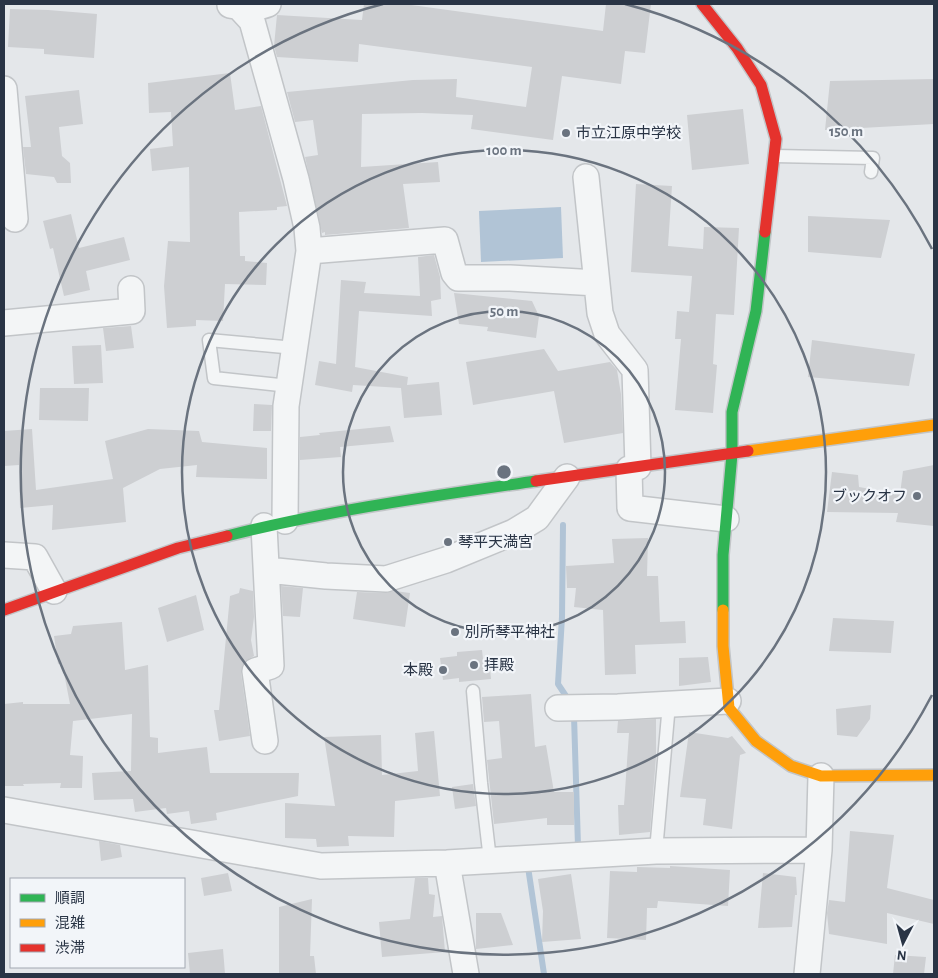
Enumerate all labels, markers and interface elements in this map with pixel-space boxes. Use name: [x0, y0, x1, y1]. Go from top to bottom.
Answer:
text: 150 m: [829, 124, 863, 139]
place label: 市立江原中学校: [576, 125, 681, 141]
marker: 市立江原中学校: [560, 127, 572, 139]
text: 100 m: [486, 143, 522, 158]
text: 50 m: [490, 304, 518, 319]
centre of rings: [495, 463, 513, 481]
place label: ブックオフ: [832, 488, 907, 504]
marker: ブックオフ: [911, 490, 923, 502]
place label: 琴平天満宮: [458, 534, 533, 550]
marker: 琴平天満宮: [442, 536, 454, 548]
place label: 別所琴平神社: [465, 624, 555, 640]
marker: 別所琴平神社: [449, 626, 461, 638]
place label: 拝殿: [484, 657, 514, 673]
marker: 拝殿: [468, 659, 480, 671]
place label: 本殿: [403, 662, 433, 678]
marker: 本殿: [437, 664, 449, 676]
legend: [10, 878, 185, 968]
text: 順調: [55, 891, 85, 906]
text: 混雑: [55, 915, 85, 931]
north arrow: [878, 918, 928, 968]
text: 渋滞: [55, 940, 85, 956]
text: N: [896, 947, 907, 962]

